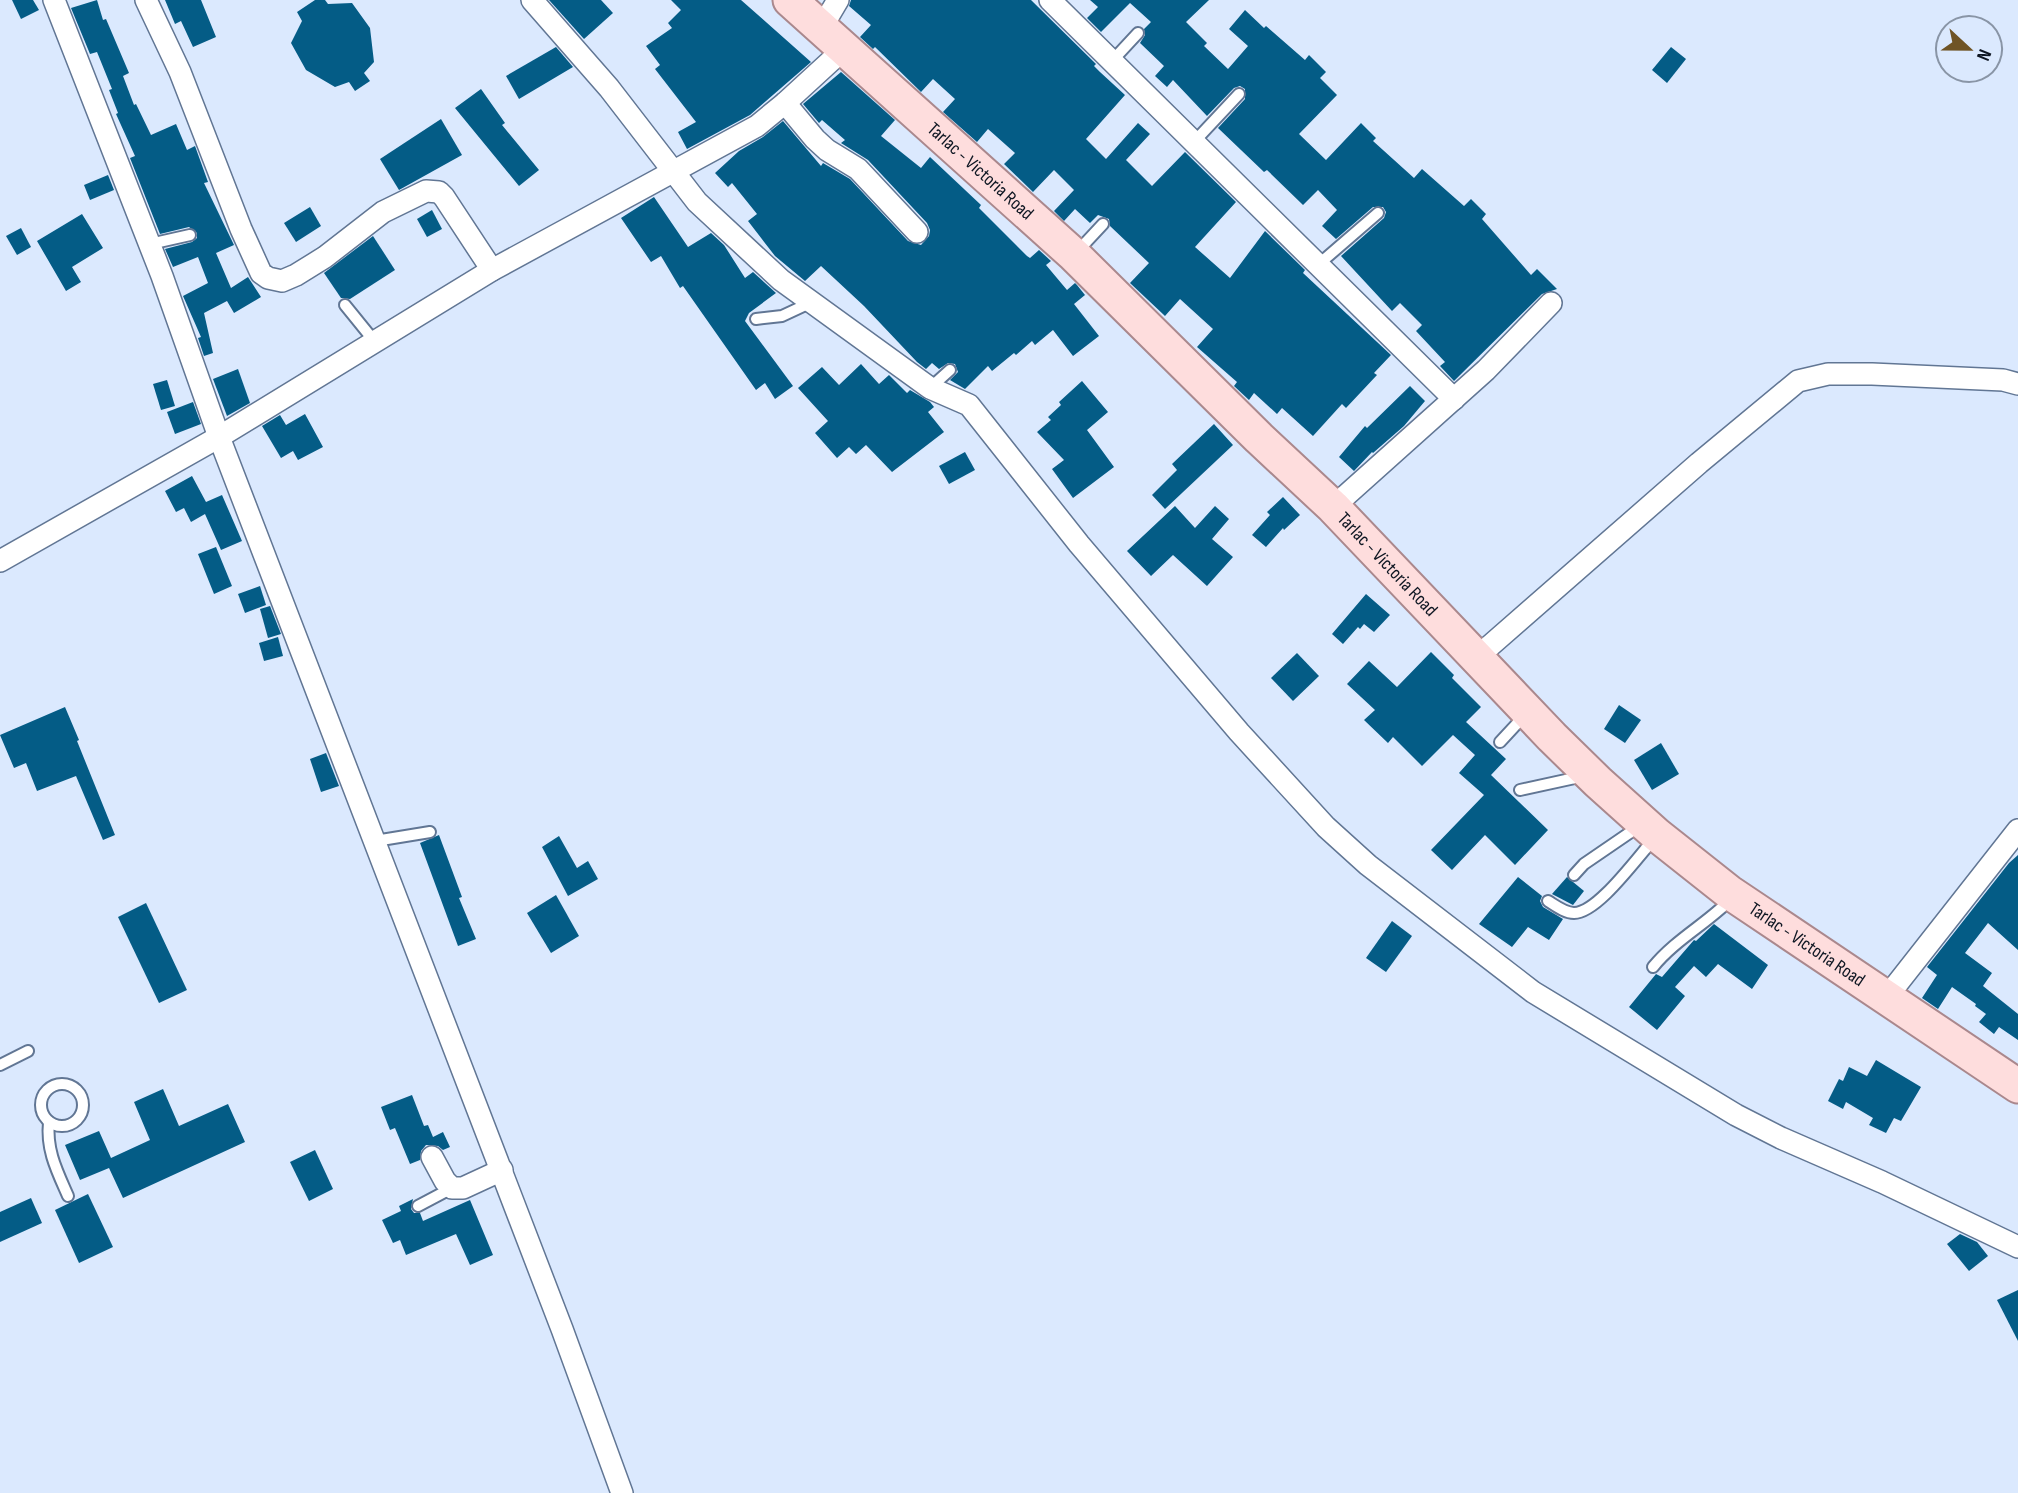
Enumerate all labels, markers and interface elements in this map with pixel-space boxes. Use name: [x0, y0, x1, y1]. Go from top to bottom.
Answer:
north arrow: [1934, 14, 2004, 84]
text: N: [1971, 46, 1996, 64]
street label: Tarlac - Victoria Road: [923, 117, 1038, 225]
street label: Tarlac - Victoria Road: [1333, 507, 1442, 621]
street label: Tarlac - Victoria Road: [1744, 897, 1869, 991]

